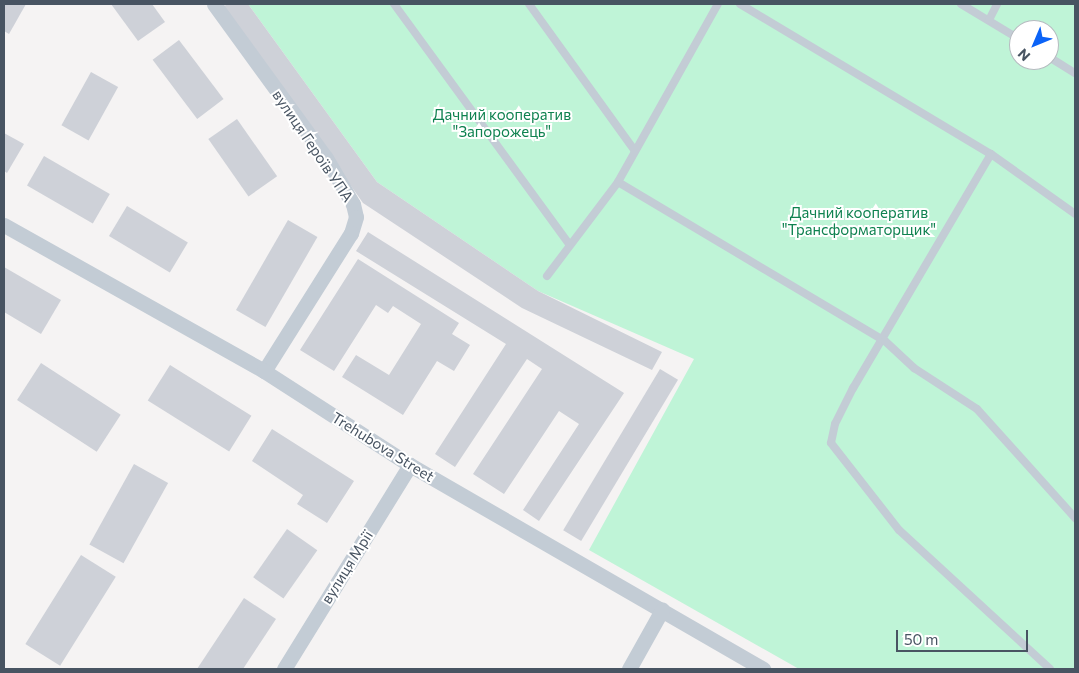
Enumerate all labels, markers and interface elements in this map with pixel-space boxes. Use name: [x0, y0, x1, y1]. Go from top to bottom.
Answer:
north arrow: [1009, 20, 1059, 70]
text: N: [1014, 46, 1033, 65]
street label: вулиця Героїв УПА: [269, 87, 357, 205]
park label: Дачний кооператив "Запорожець": [433, 105, 571, 140]
park label: Дачний кооператив "Трансформаторщик": [782, 203, 936, 238]
street label: Trehubova Street: [329, 408, 437, 486]
street label: вулиця Мрії: [317, 527, 377, 607]
scale bar: [899, 620, 1032, 652]
text: 50 m: [904, 630, 938, 648]

